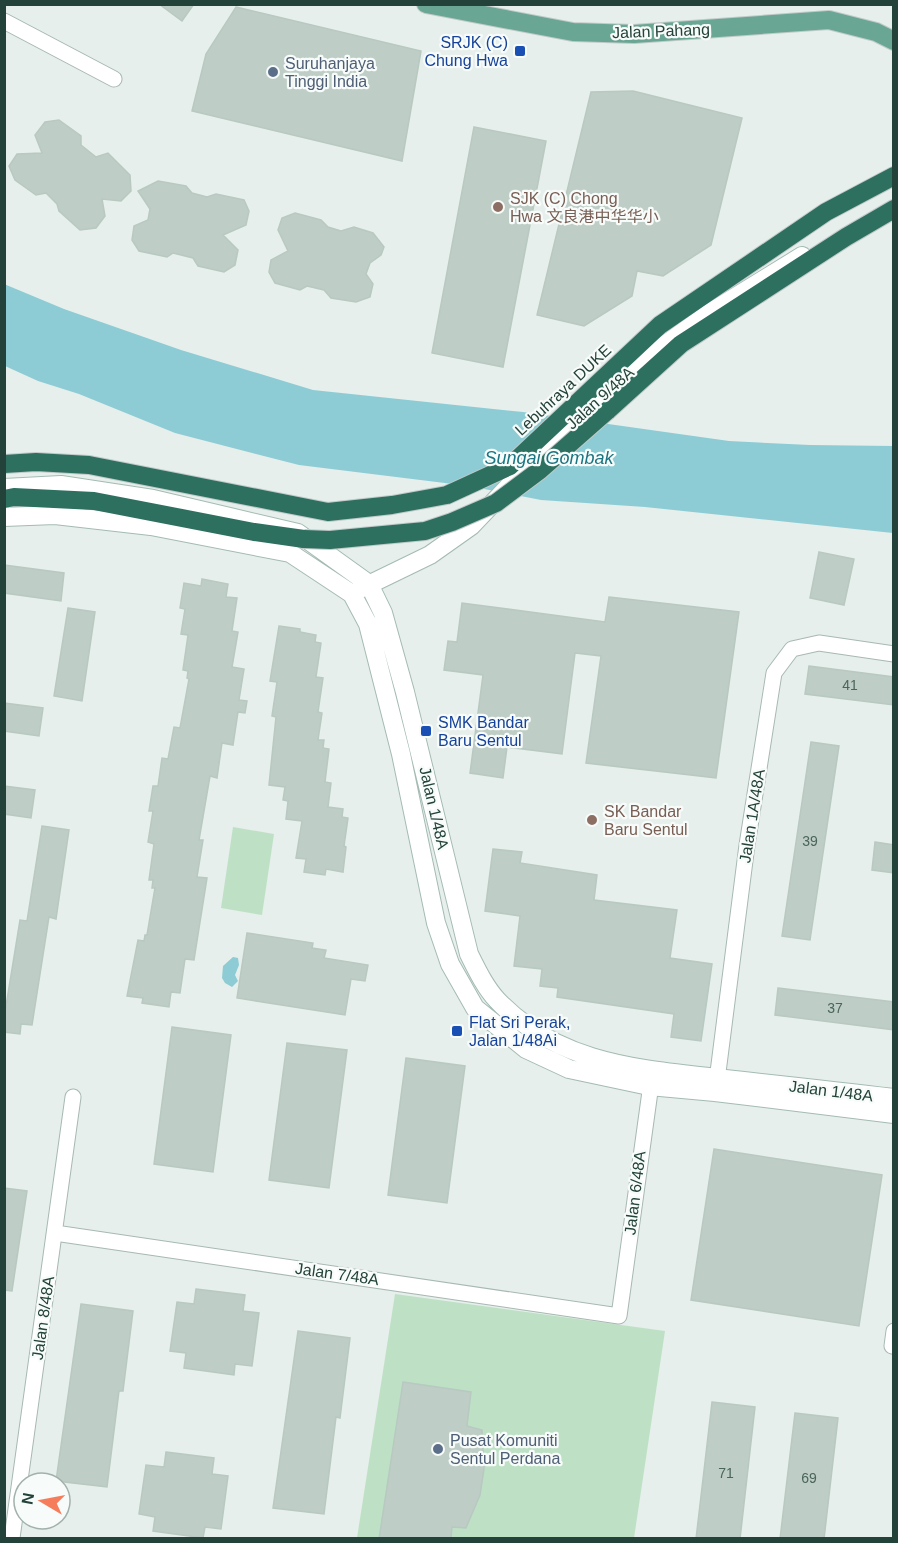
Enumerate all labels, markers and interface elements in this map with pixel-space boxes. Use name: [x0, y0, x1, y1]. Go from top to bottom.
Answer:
street label: Jalan Pahang: [612, 21, 710, 41]
place label: SRJK (C) Chung Hwa: [424, 34, 508, 69]
marker: SRJK (C) Chung Hwa: [513, 44, 527, 58]
place label: Suruhanjaya Tinggi India: [285, 55, 375, 90]
marker: Suruhanjaya Tinggi India: [266, 65, 280, 79]
place label: SJK (C) Chong Hwa 文良港中华华小: [510, 190, 658, 225]
marker: SJK (C) Chong Hwa 文良港中华华小: [491, 200, 505, 214]
street label: Lebuhraya DUKE: [512, 341, 614, 439]
street label: Jalan 9/48A: [563, 363, 637, 433]
water label: Sungai Gombak: [484, 448, 615, 468]
house number: 41: [842, 677, 858, 693]
place label: SMK Bandar Baru Sentul: [438, 714, 529, 749]
marker: SMK Bandar Baru Sentul: [419, 724, 433, 738]
street label: Jalan 1/48A: [416, 765, 452, 851]
street label: Jalan 1A/48A: [736, 767, 768, 864]
place label: SK Bandar Baru Sentul: [604, 803, 688, 838]
marker: SK Bandar Baru Sentul: [585, 813, 599, 827]
house number: 39: [802, 833, 818, 849]
house number: 37: [827, 1000, 843, 1016]
place label: Flat Sri Perak, Jalan 1/48Ai: [469, 1014, 570, 1049]
marker: Flat Sri Perak, Jalan 1/48Ai: [450, 1024, 464, 1038]
street label: Jalan 1/48A: [788, 1077, 874, 1105]
street label: Jalan 6/48A: [621, 1150, 649, 1236]
street label: Jalan 7/48A: [294, 1260, 380, 1288]
street label: Jalan 8/48A: [29, 1275, 57, 1361]
place label: Pusat Komuniti Sentul Perdana: [450, 1432, 560, 1467]
marker: Pusat Komuniti Sentul Perdana: [431, 1442, 445, 1456]
house number: 71: [718, 1465, 734, 1481]
house number: 69: [801, 1470, 817, 1486]
north arrow: [12, 1471, 72, 1531]
text: N: [18, 1491, 37, 1506]

